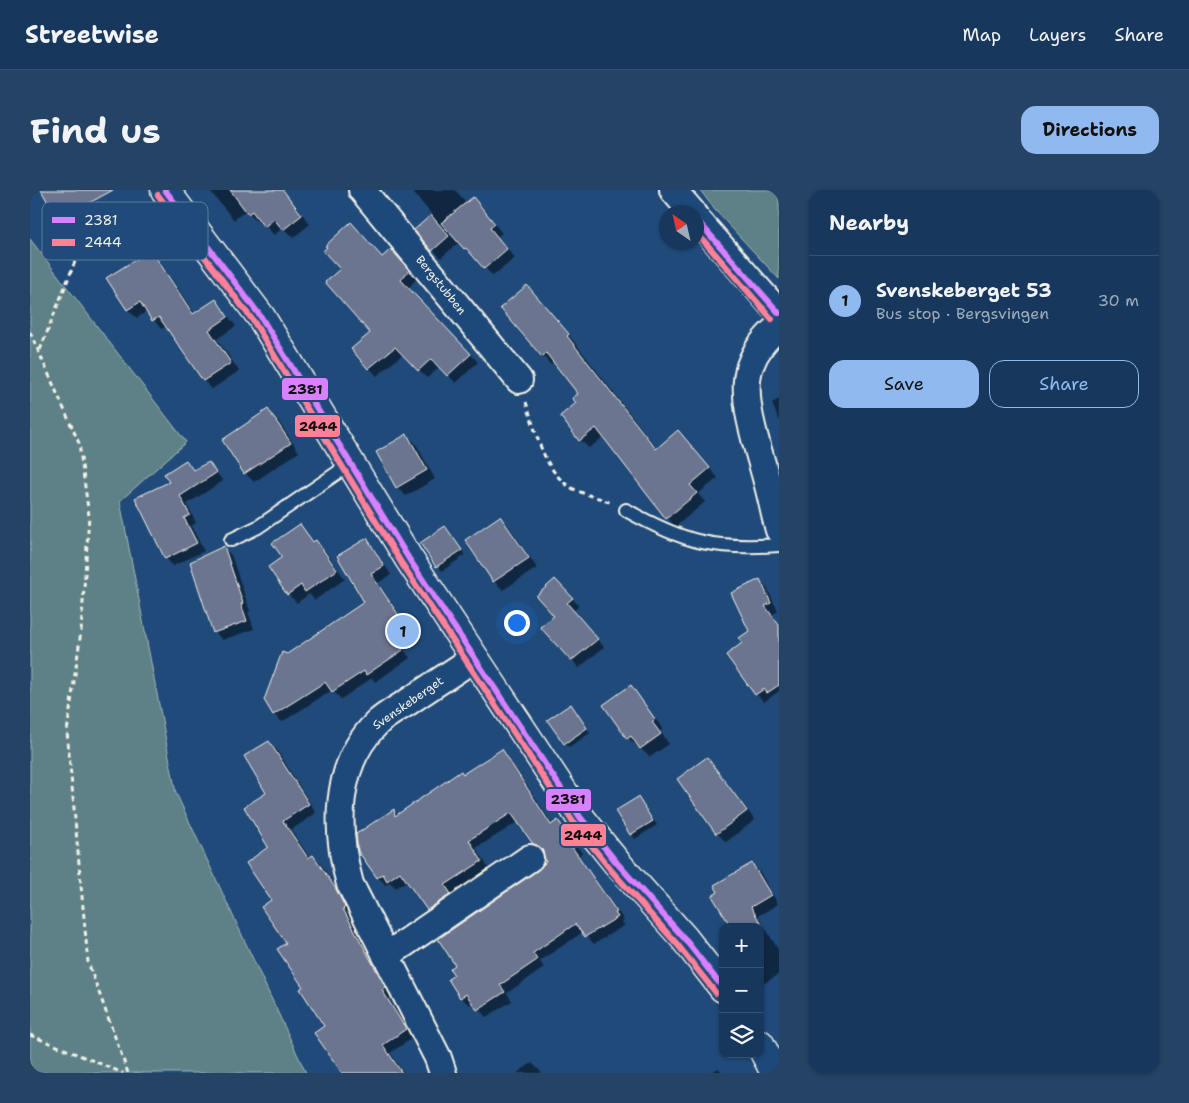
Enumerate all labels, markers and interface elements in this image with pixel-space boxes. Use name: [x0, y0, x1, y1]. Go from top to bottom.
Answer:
text: Streetwise: [25, 19, 159, 51]
text: Map: [963, 23, 1001, 47]
text: Layers: [1029, 23, 1086, 47]
text: Share: [1114, 23, 1164, 47]
button: Directions: [1021, 106, 1159, 154]
text: Find us: [30, 107, 161, 154]
legend: [42, 202, 208, 260]
north arrow: [659, 205, 704, 250]
text: Nearby: [829, 209, 909, 237]
text: 2381: [84, 211, 118, 229]
text: 2444: [84, 233, 122, 251]
street label: Bergstubben: [412, 252, 470, 318]
text: Svenskeberget 53: [876, 278, 1052, 303]
text: 1: [841, 290, 849, 311]
text: 30 m: [1098, 290, 1139, 311]
text: Bus stop · Bergsvingen: [876, 303, 1049, 324]
button: Save: [829, 360, 979, 408]
button: Share: [989, 360, 1139, 408]
line badge: 2381: [281, 377, 329, 401]
text: 2381: [287, 380, 323, 398]
line badge: 2444: [294, 414, 341, 438]
text: 2444: [299, 417, 337, 435]
your location: [504, 610, 530, 636]
pin: 1: [387, 612, 419, 650]
street label: Svenskeberget: [369, 673, 447, 733]
line badge: 2381: [545, 788, 592, 812]
text: 2381: [550, 790, 586, 808]
line badge: 2444: [560, 823, 607, 847]
text: 2444: [564, 826, 602, 844]
map controls: [719, 923, 764, 1058]
button: +: [719, 923, 764, 968]
button: −: [719, 968, 764, 1013]
button: layers: [719, 1013, 764, 1058]

